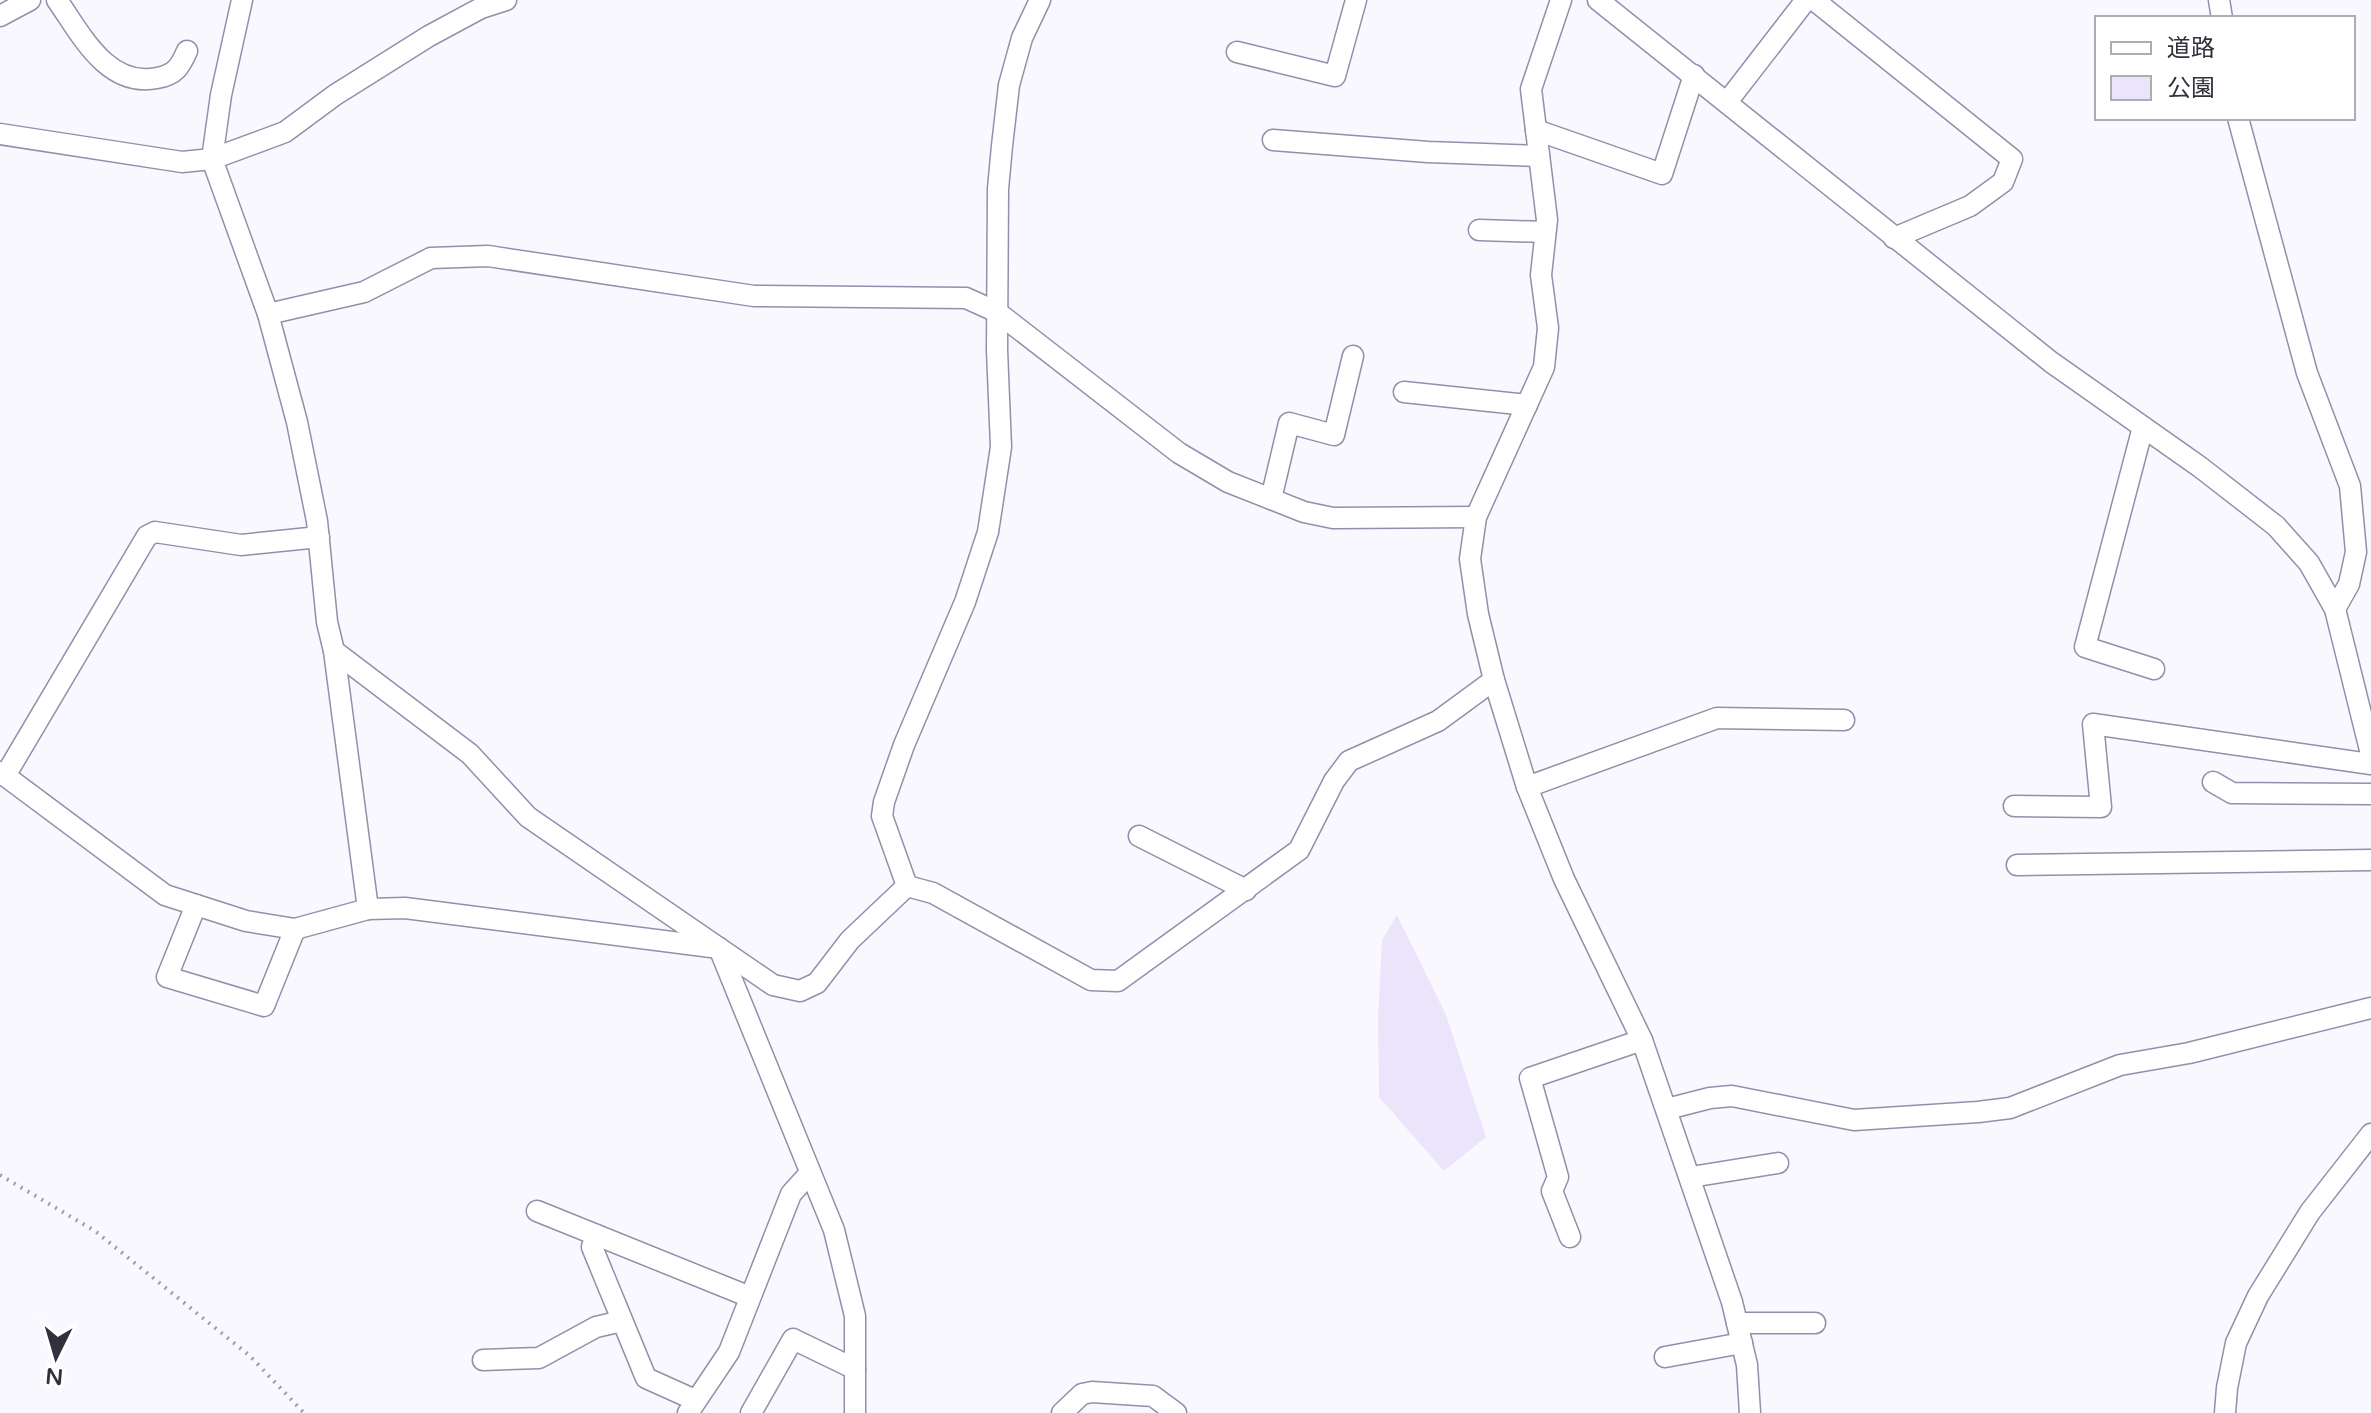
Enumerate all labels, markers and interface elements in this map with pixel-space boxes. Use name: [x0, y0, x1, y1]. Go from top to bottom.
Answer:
legend: [2095, 16, 2355, 120]
text: 道路: [2167, 34, 2215, 63]
text: 公園: [2167, 74, 2215, 103]
north arrow: [16, 1317, 96, 1397]
text: N: [44, 1362, 64, 1390]

